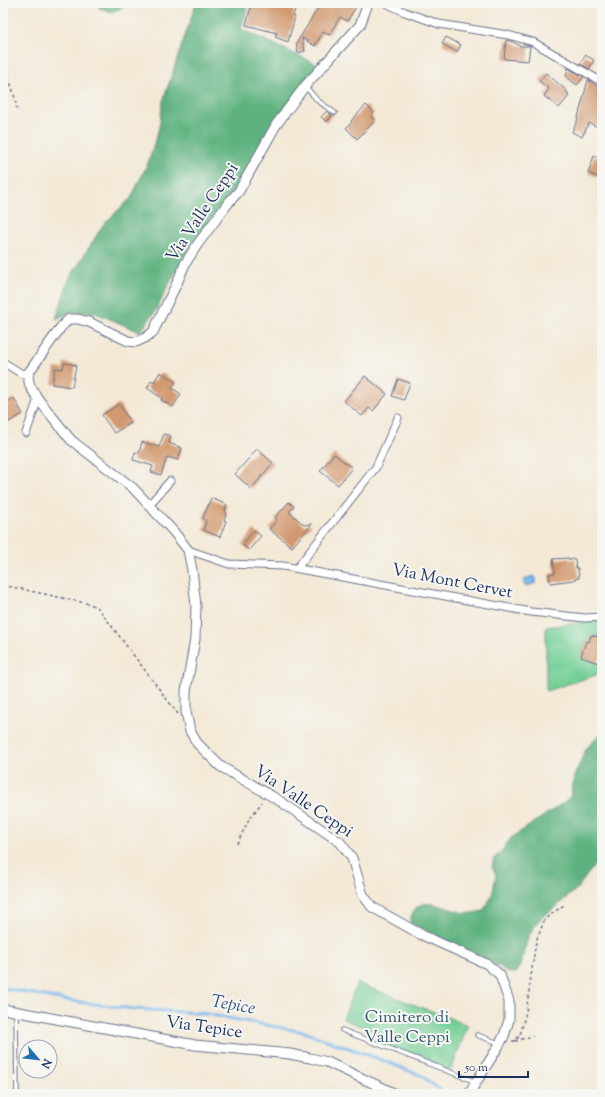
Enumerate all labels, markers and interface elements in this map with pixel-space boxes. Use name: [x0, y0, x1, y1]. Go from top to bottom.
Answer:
street label: Via Valle Ceppi: [161, 159, 245, 267]
street label: Via Mont Cervet: [390, 559, 515, 606]
street label: Via Valle Ceppi: [249, 760, 357, 844]
water label: Tepice: [209, 989, 257, 1023]
park label: Cimitero di Valle Ceppi: [364, 1006, 450, 1050]
street label: Via Tepice: [164, 1011, 244, 1045]
north arrow: [18, 1039, 58, 1079]
scale bar: [459, 1053, 528, 1079]
text: N: [37, 1055, 56, 1071]
text: 50 m: [464, 1059, 488, 1077]

